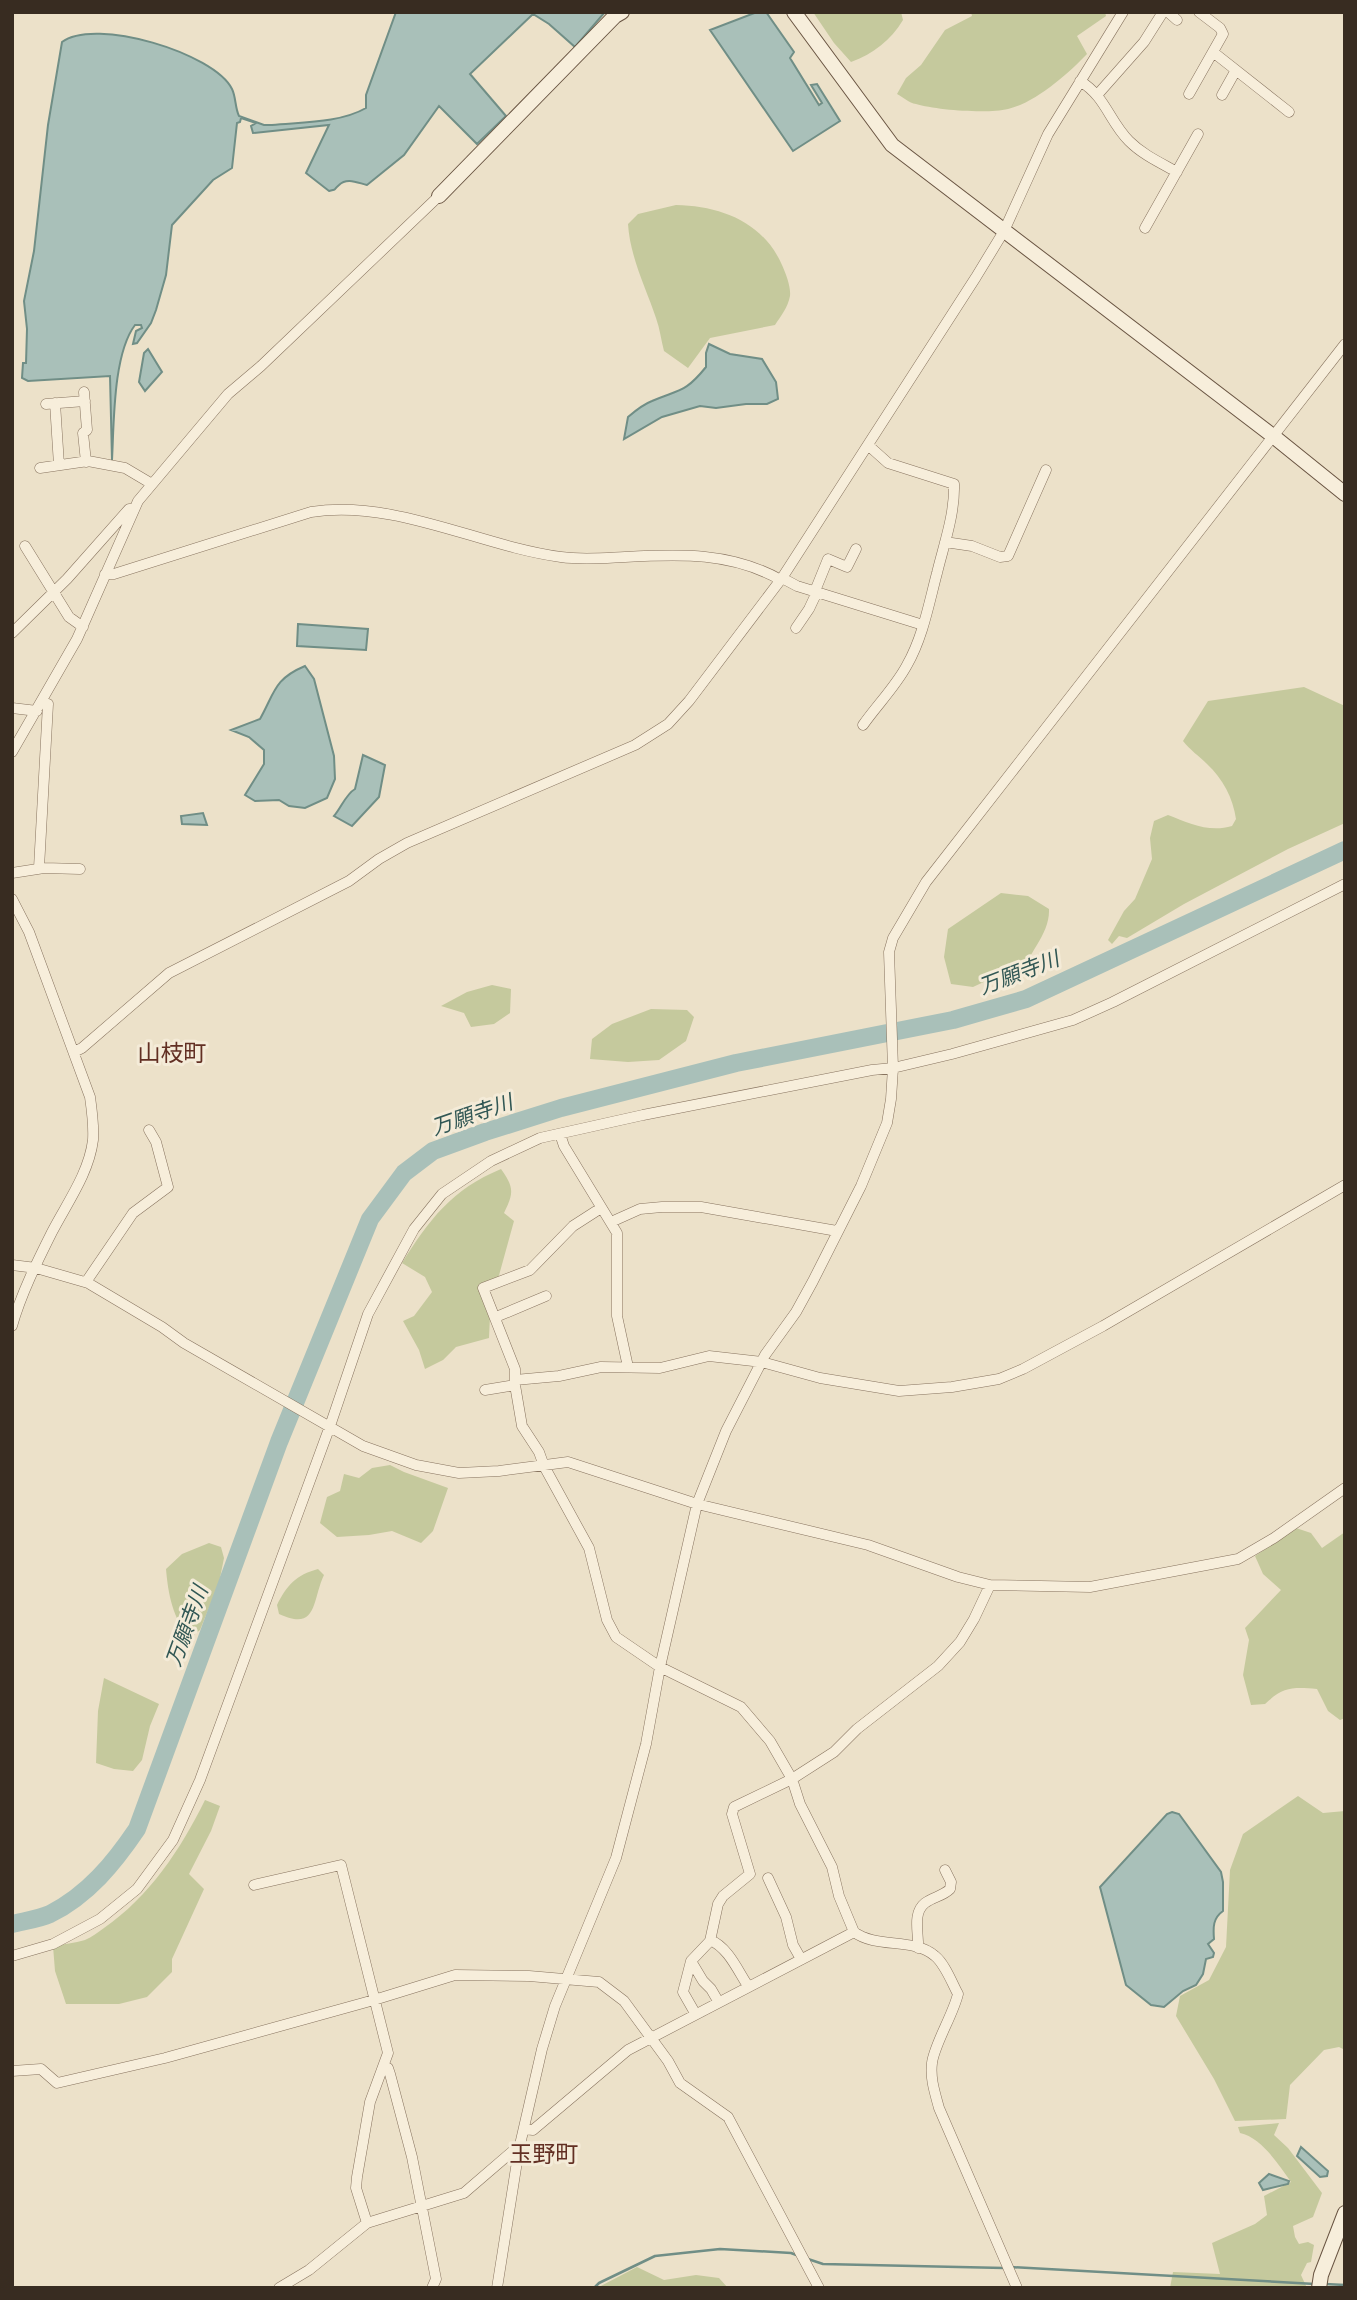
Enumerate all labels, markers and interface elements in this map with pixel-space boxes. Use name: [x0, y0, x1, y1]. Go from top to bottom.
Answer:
water label: 万願寺川: [975, 945, 1065, 1000]
district label: 山枝町: [138, 1039, 207, 1067]
water label: 万願寺川: [428, 1088, 518, 1141]
water label: 万願寺川: [160, 1580, 214, 1670]
district label: 玉野町: [510, 2140, 579, 2168]

